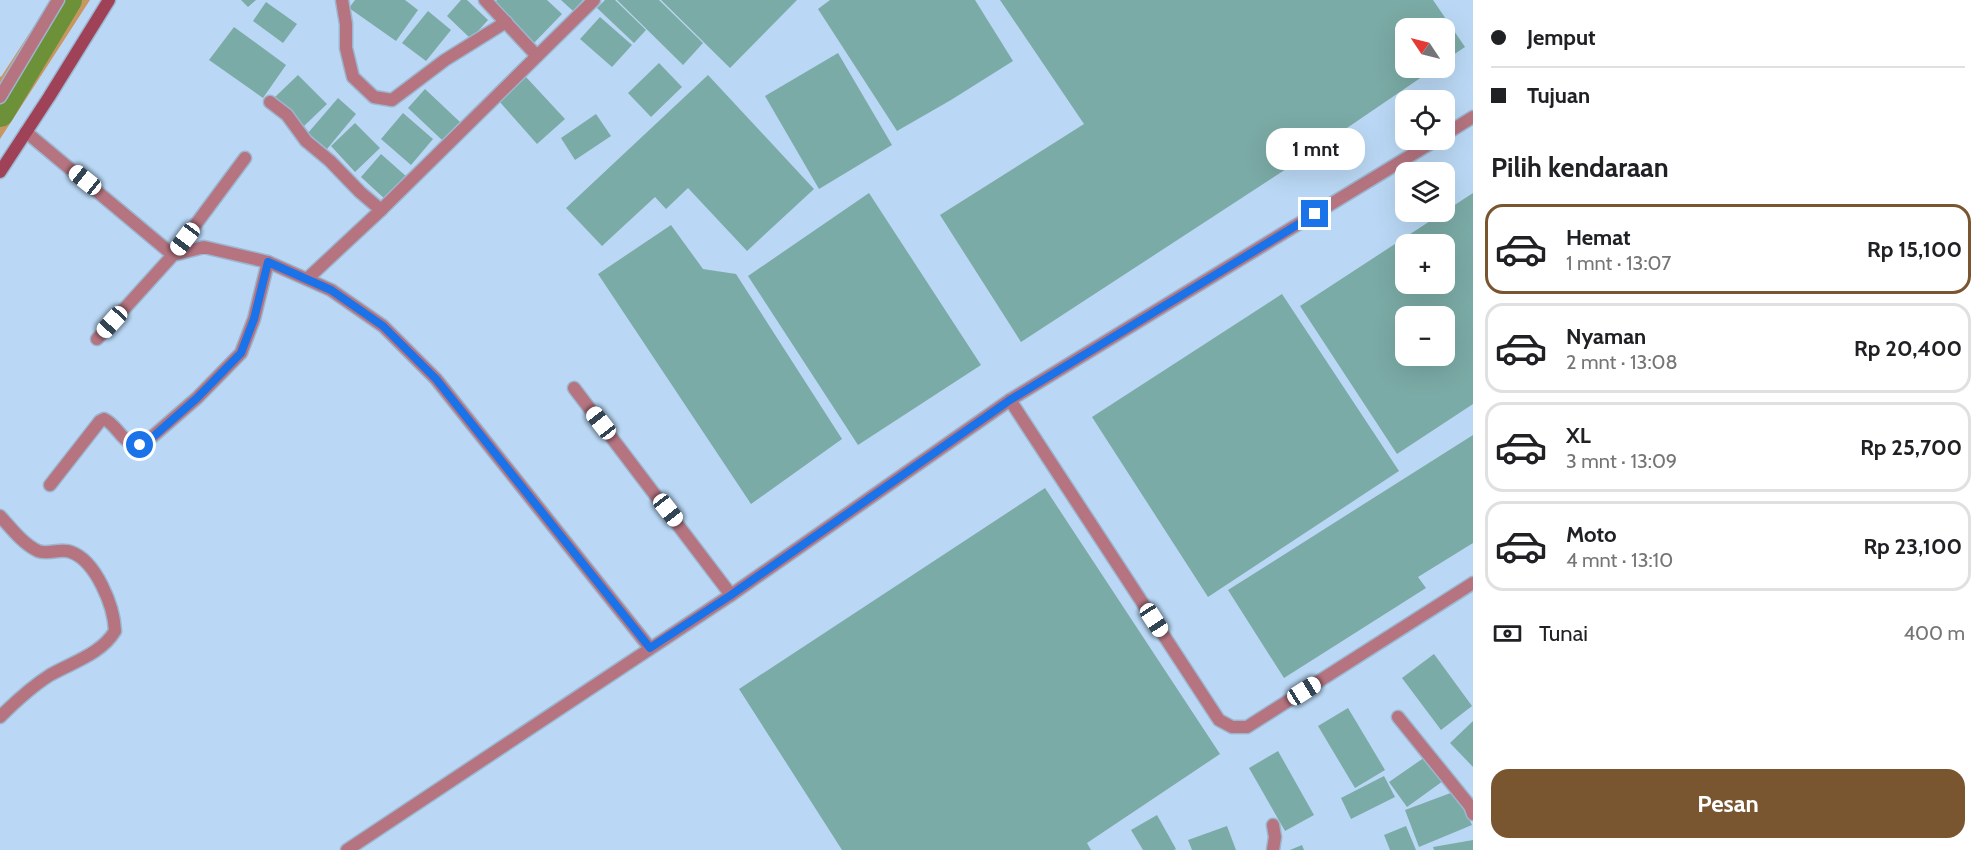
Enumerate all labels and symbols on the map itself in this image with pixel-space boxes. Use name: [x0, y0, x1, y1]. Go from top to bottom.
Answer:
north arrow: [1395, 18, 1455, 78]
callout: 1 mnt: [1266, 127, 1364, 169]
car: [65, 162, 105, 198]
route end: [1301, 200, 1328, 227]
car: [167, 219, 203, 259]
car: [93, 303, 131, 341]
car: [583, 403, 619, 443]
route start: [126, 431, 153, 458]
car: [650, 490, 686, 530]
car: [1137, 600, 1171, 640]
car: [1284, 674, 1324, 708]

